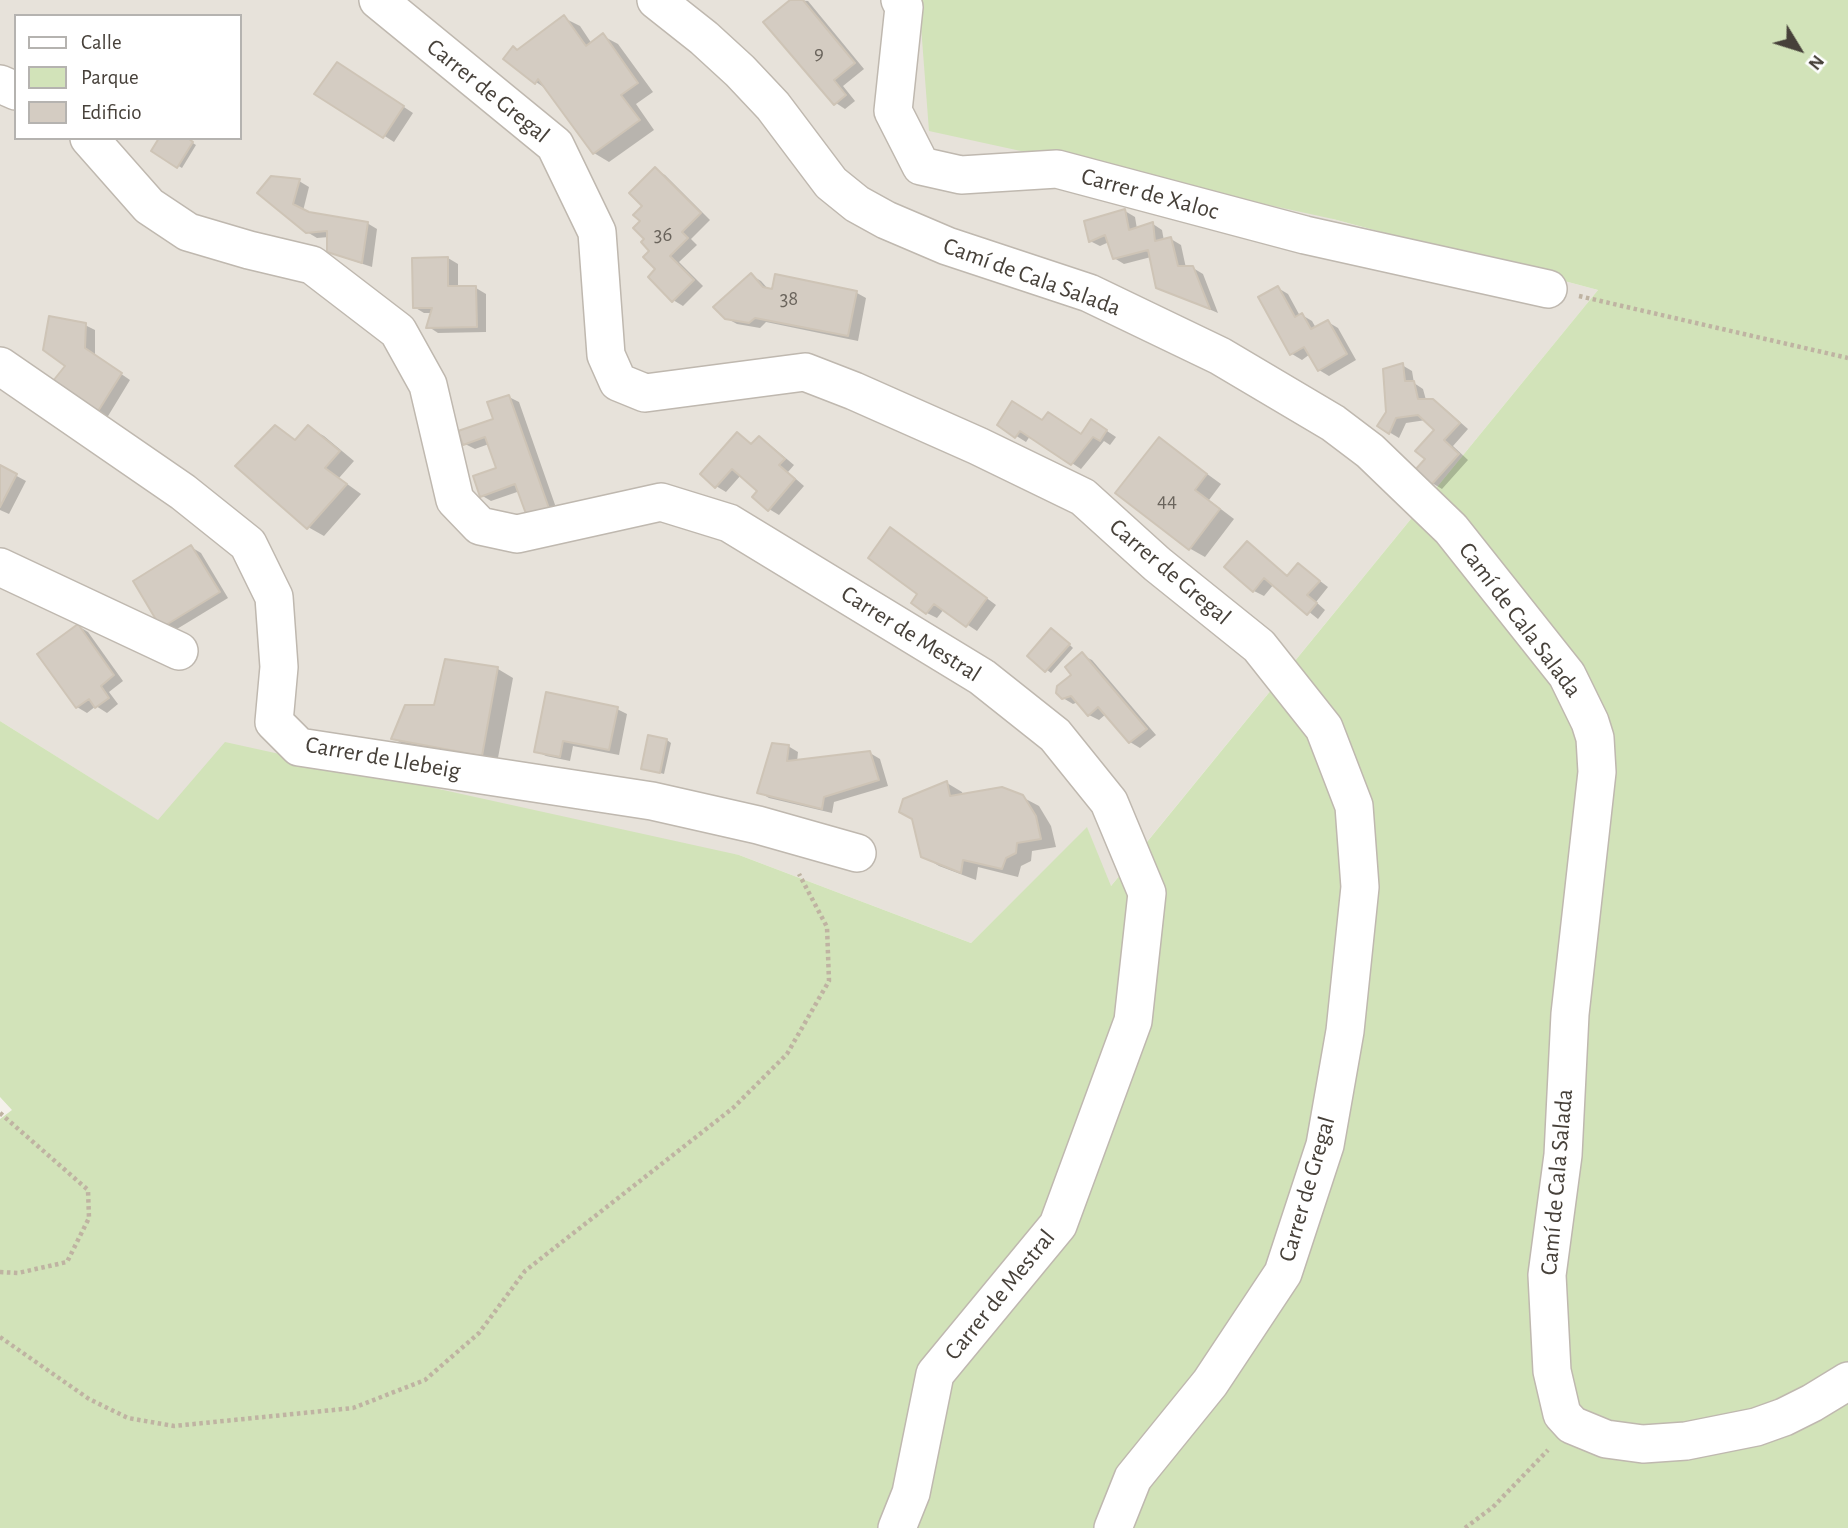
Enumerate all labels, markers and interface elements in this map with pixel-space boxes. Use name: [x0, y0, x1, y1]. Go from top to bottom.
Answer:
legend: [14, 14, 242, 140]
north arrow: [1764, 14, 1834, 84]
text: Calle: [81, 32, 122, 53]
street label: Carrer de Gregal: [421, 33, 555, 149]
house number: 9: [814, 40, 824, 66]
text: N: [1804, 51, 1827, 73]
text: Parque: [81, 67, 139, 88]
text: Edificio: [81, 102, 142, 123]
street label: Carrer de Xaloc: [1078, 162, 1222, 226]
house number: 36: [654, 222, 672, 248]
street label: Camí de Cala Salada: [939, 232, 1125, 322]
house number: 38: [780, 286, 798, 312]
house number: 44: [1157, 488, 1177, 514]
street label: Carrer de Gregal: [1103, 513, 1237, 631]
street label: Camí de Cala Salada: [1452, 537, 1588, 703]
street label: Carrer de Mestral: [836, 579, 986, 689]
street label: Carrer de Llebeig: [303, 730, 463, 786]
street label: Camí de Cala Salada: [1535, 1088, 1579, 1276]
street label: Carrer de Gregal: [1272, 1113, 1342, 1265]
street label: Carrer de Mestral: [939, 1224, 1061, 1366]

